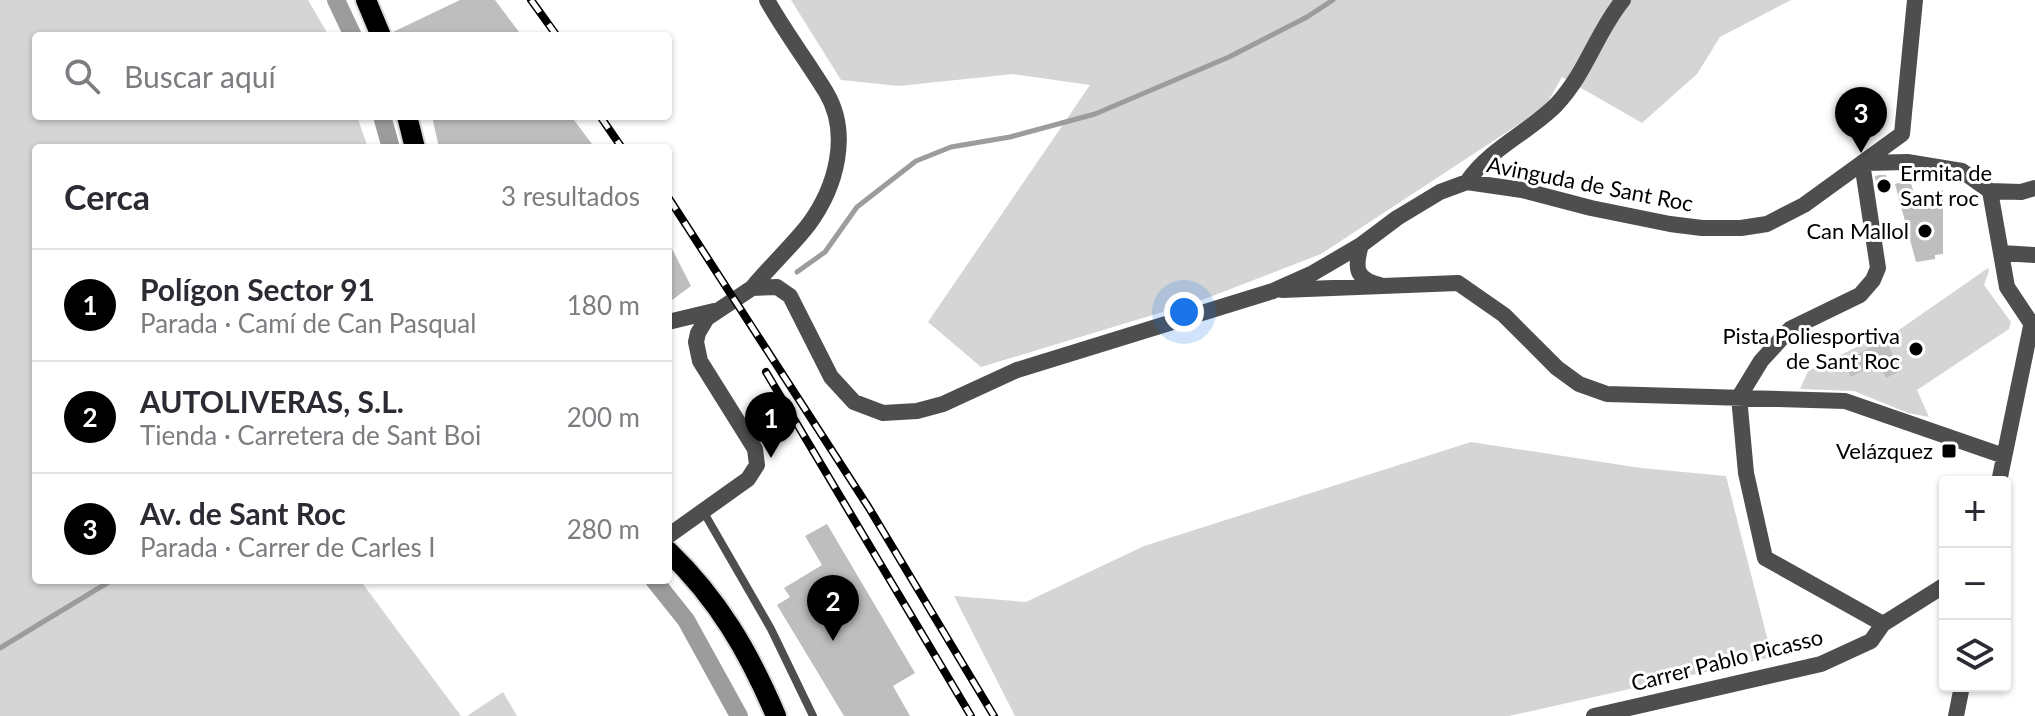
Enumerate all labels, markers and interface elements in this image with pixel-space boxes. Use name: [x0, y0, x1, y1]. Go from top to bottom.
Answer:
search box: [32, 32, 672, 120]
icon: search: [60, 54, 104, 98]
text: Buscar aquí: [124, 58, 276, 94]
pin: 3: [1835, 87, 1887, 153]
street label: Avinguda de Sant Roc: [1485, 150, 1695, 217]
place label: Ermita de Sant roc: [1900, 159, 1992, 211]
text: Cerca: [64, 176, 150, 217]
marker: Ermita de Sant roc: [1875, 177, 1893, 195]
text: 3 resultados: [501, 180, 640, 212]
place label: Can Mallol: [1806, 217, 1909, 244]
marker: Can Mallol: [1916, 222, 1934, 240]
text: Polígon Sector 91: [140, 271, 375, 307]
text: 1: [82, 289, 98, 321]
text: 180 m: [567, 289, 640, 321]
your location: [1164, 292, 1204, 332]
text: Parada · Camí de Can Pasqual: [140, 307, 476, 339]
place label: Pista Poliesportiva de Sant Roc: [1722, 322, 1900, 374]
marker: Pista Poliesportiva de Sant Roc: [1907, 340, 1925, 358]
text: AUTOLIVERAS, S.L.: [140, 383, 404, 419]
pin: 1: [745, 392, 797, 458]
text: 2: [82, 401, 98, 433]
text: 200 m: [567, 401, 640, 433]
text: Tienda · Carretera de Sant Boi: [140, 419, 481, 451]
place label: Velázquez: [1836, 437, 1933, 464]
marker: Velázquez: [1940, 442, 1958, 460]
map controls: [1939, 476, 2011, 692]
button: +: [1939, 476, 2011, 548]
text: Av. de Sant Roc: [140, 495, 346, 531]
text: 3: [82, 513, 98, 545]
text: 280 m: [567, 513, 640, 545]
text: Parada · Carrer de Carles I: [140, 531, 436, 563]
button: −: [1939, 548, 2011, 620]
pin: 2: [807, 575, 859, 641]
button: layers: [1939, 620, 2011, 692]
street label: Carrer Pablo Picasso: [1628, 623, 1826, 696]

